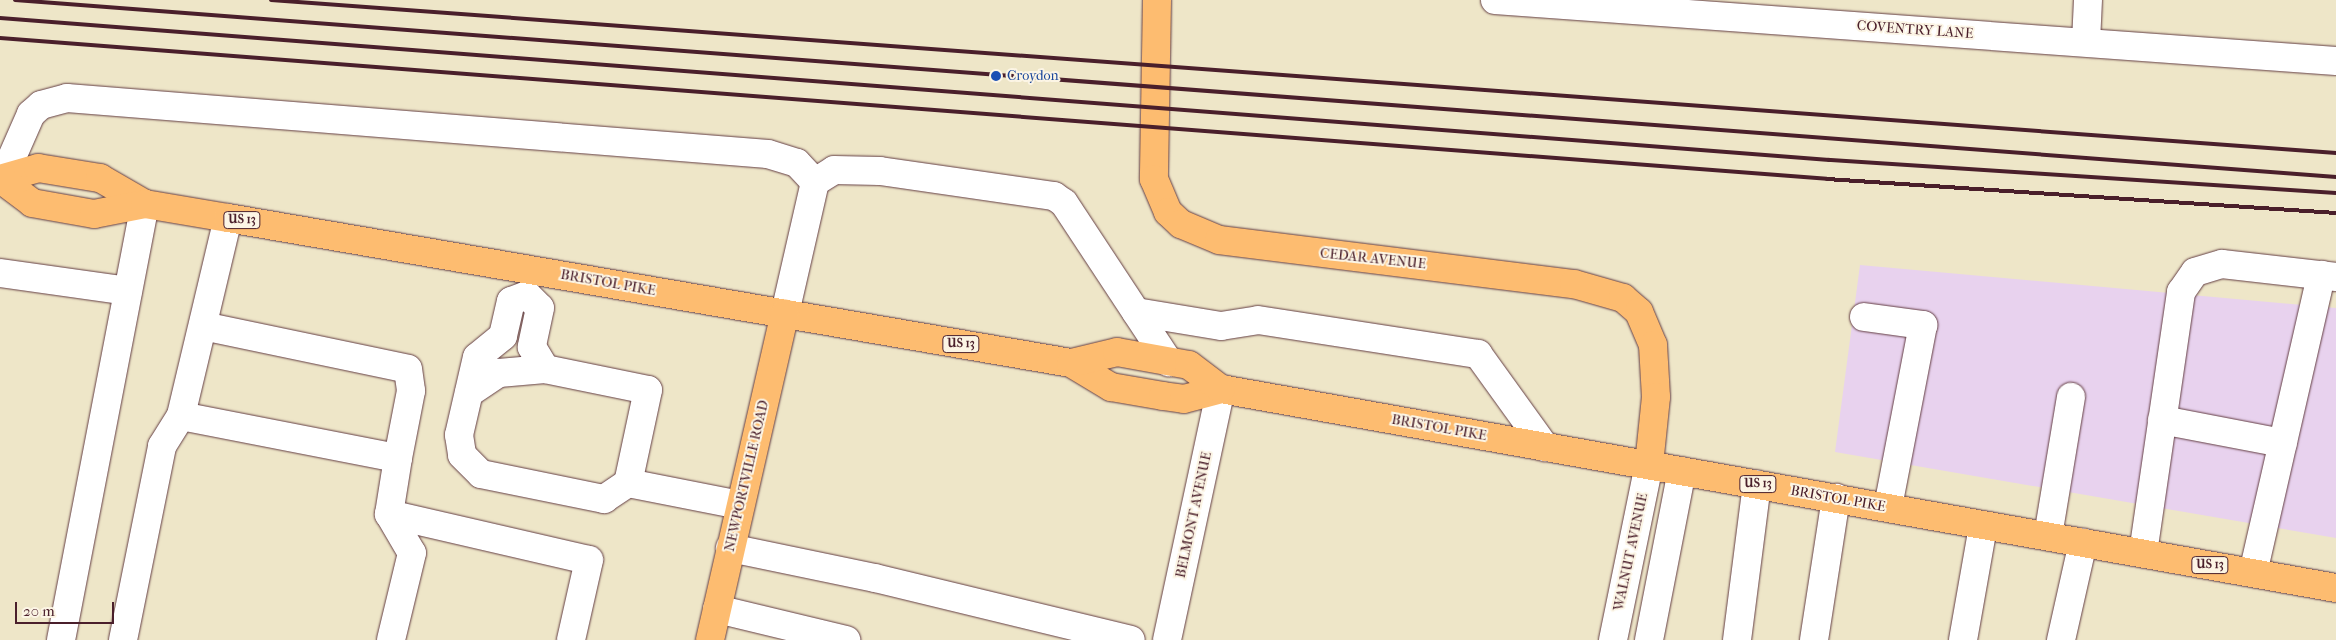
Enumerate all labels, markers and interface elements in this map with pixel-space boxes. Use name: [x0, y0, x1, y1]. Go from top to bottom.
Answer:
street label: COVENTRY LANE: [1856, 18, 1974, 42]
place label: Croydon: [1007, 68, 1059, 84]
marker: Croydon: [989, 69, 1003, 83]
road number: US 13: [223, 210, 261, 230]
street label: CEDAR AVENUE: [1319, 245, 1427, 273]
street label: BRISTOL PIKE: [559, 266, 657, 300]
road number: US 13: [942, 334, 980, 354]
street label: NEWPORTVILLE ROAD: [721, 399, 773, 553]
street label: BRISTOL PIKE: [1390, 411, 1488, 445]
street label: BELMONT AVENUE: [1172, 450, 1216, 580]
road number: US 13: [1739, 474, 1777, 494]
street label: BRISTOL PIKE: [1789, 482, 1887, 516]
street label: WALNUT AVENUE: [1610, 492, 1652, 612]
road number: US 13: [2191, 556, 2229, 574]
scale bar: [18, 592, 116, 624]
text: 20 m: [23, 602, 55, 620]

